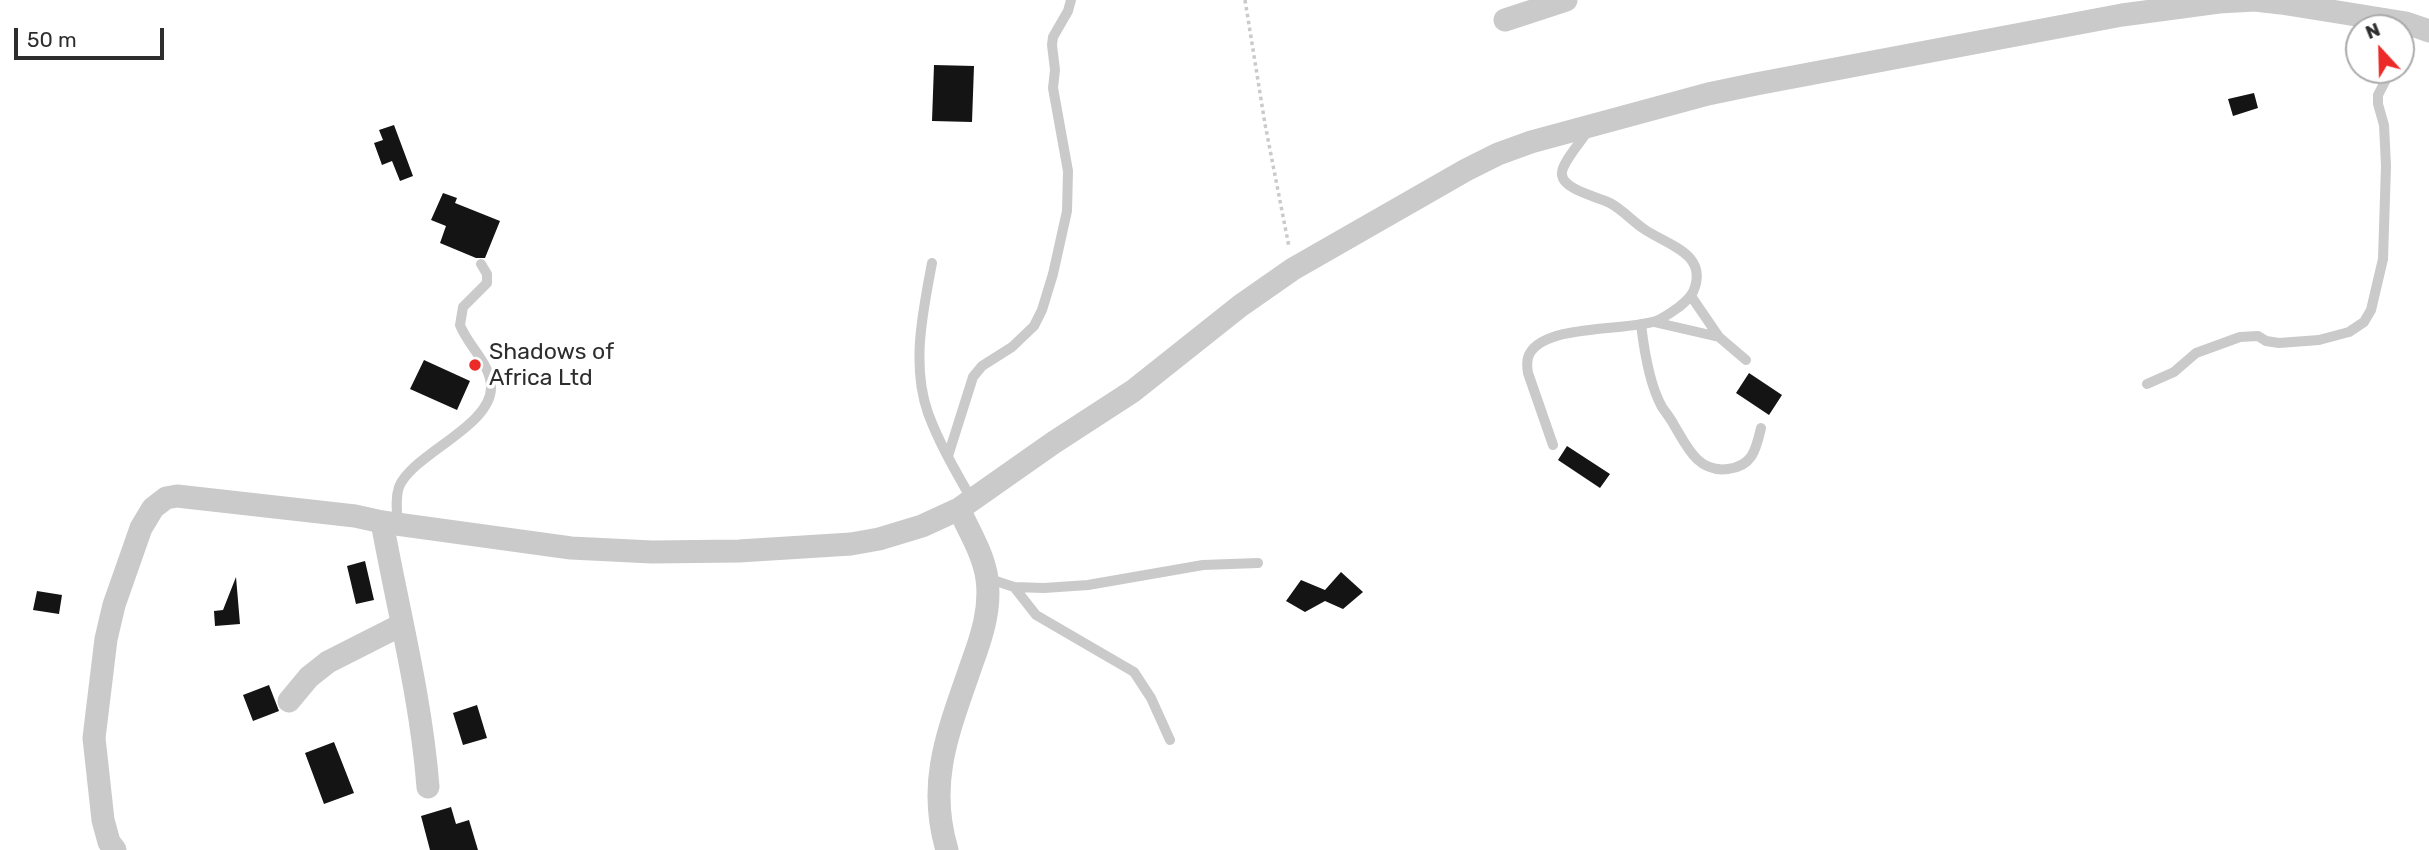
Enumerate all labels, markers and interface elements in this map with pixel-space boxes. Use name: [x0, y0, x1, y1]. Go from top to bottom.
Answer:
scale bar: [18, 14, 168, 58]
north arrow: [2345, 14, 2415, 84]
text: N: [2362, 18, 2383, 44]
text: 50 m: [27, 27, 77, 52]
place label: Shadows of Africa Ltd: [489, 338, 614, 392]
marker: Shadows of Africa Ltd: [467, 357, 483, 373]

